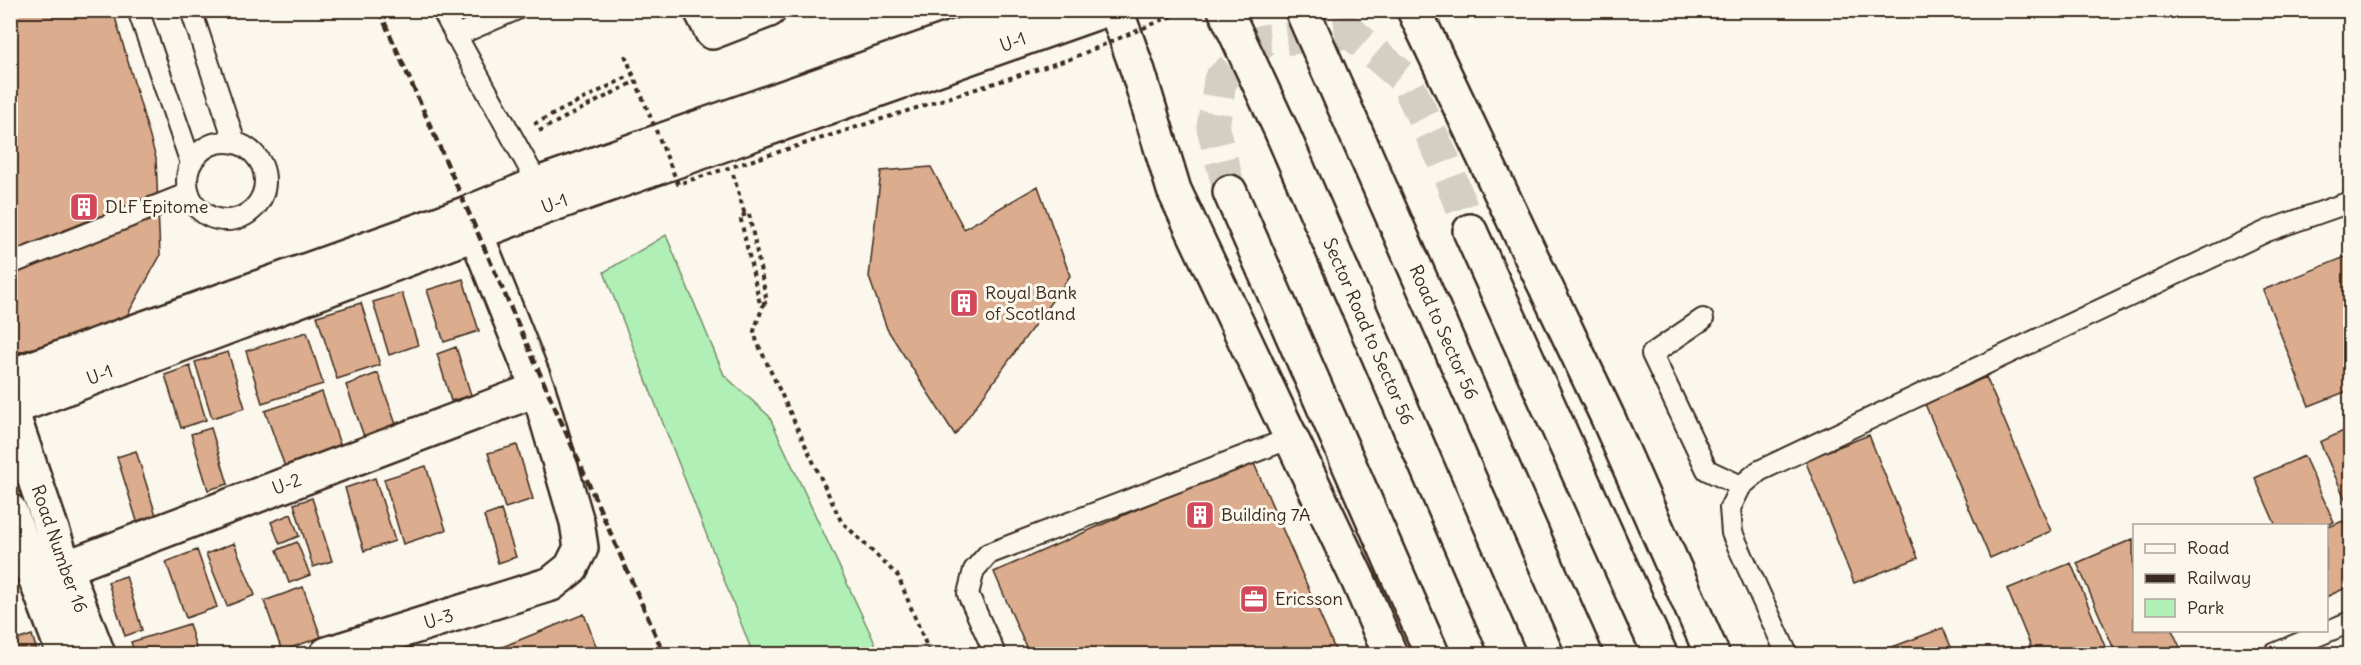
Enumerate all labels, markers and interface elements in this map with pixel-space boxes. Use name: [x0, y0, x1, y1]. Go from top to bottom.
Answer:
street label: U-1: [997, 26, 1029, 57]
street label: U-1: [538, 188, 571, 218]
building icon: DLF Epitome: [68, 191, 100, 223]
place label: DLF Epitome: [105, 195, 208, 218]
street label: Sector Road to Sector 56: [1318, 234, 1419, 428]
street label: Road to Sector 56: [1404, 261, 1484, 403]
place label: Royal Bank of Scotland: [985, 281, 1077, 325]
building icon: Royal Bank of Scotland: [948, 287, 980, 319]
street label: U-1: [83, 359, 116, 390]
street label: U-2: [269, 468, 304, 500]
street label: Road Number 16: [26, 482, 93, 616]
building icon: Building 7A: [1184, 499, 1216, 531]
place label: Building 7A: [1221, 503, 1311, 526]
legend: [2133, 524, 2328, 632]
text: Road: [2187, 536, 2230, 559]
text: Railway: [2187, 566, 2251, 589]
office icon: Ericsson: [1238, 583, 1270, 615]
place label: Ericsson: [1275, 587, 1343, 610]
text: Park: [2187, 596, 2224, 619]
street label: U-3: [421, 603, 456, 634]

